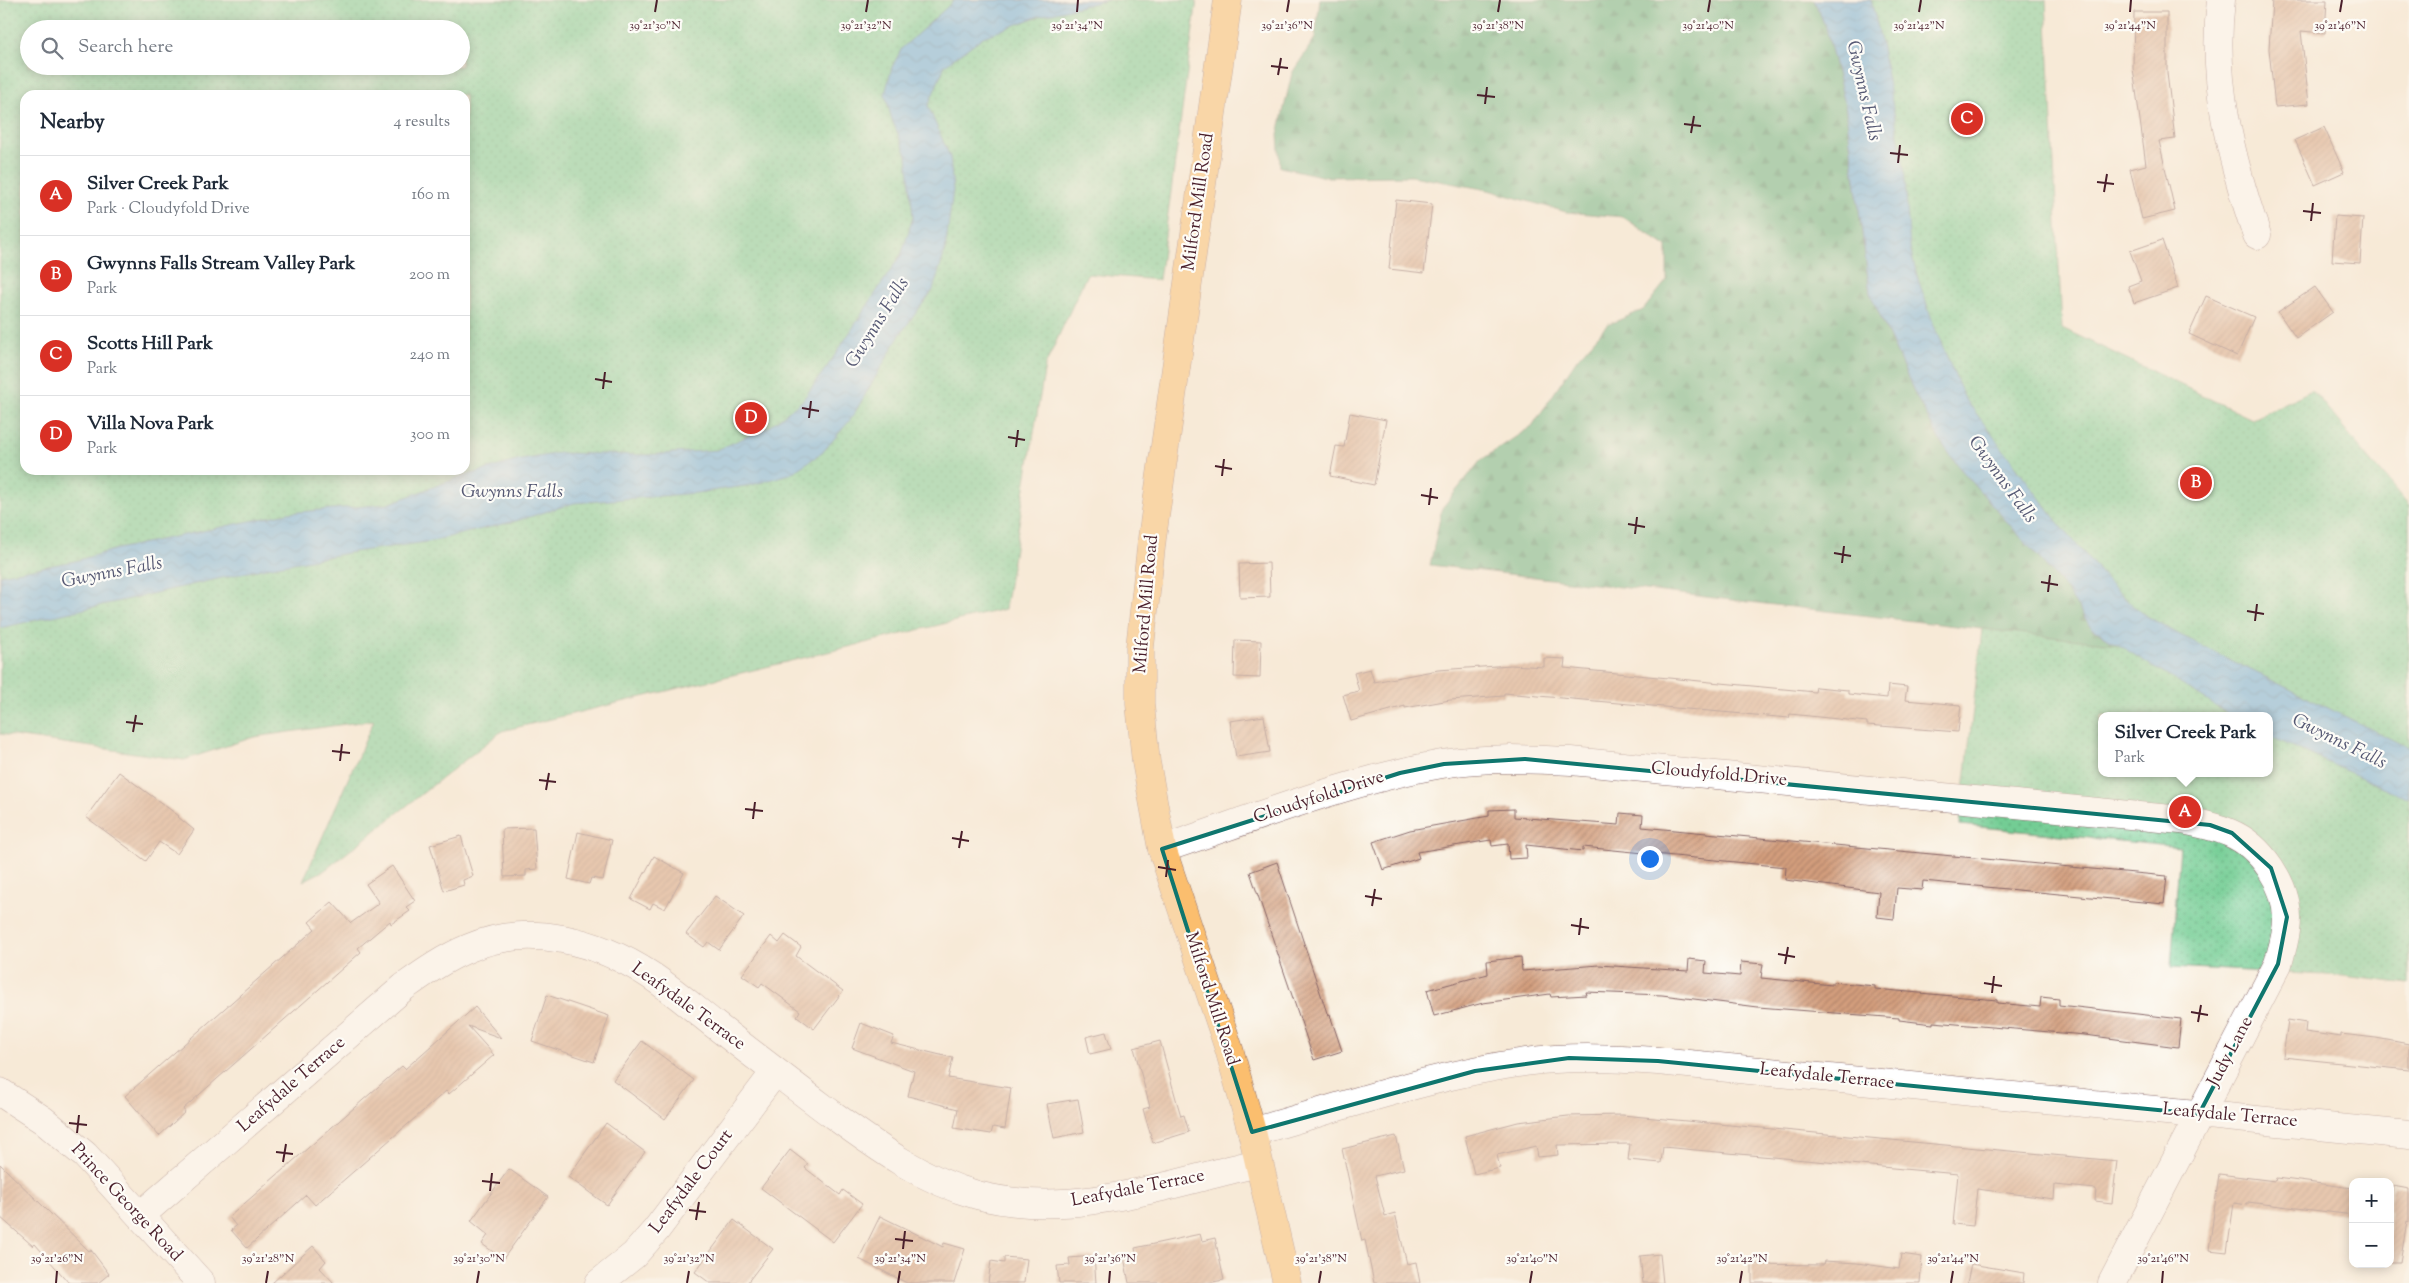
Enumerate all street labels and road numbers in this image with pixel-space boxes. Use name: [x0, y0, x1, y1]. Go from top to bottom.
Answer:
street label: Milford Mill Road: [1176, 131, 1222, 273]
street label: Milford Mill Road: [1128, 534, 1166, 674]
street label: Cloudyfold Drive: [1650, 756, 1788, 794]
street label: Cloudyfold Drive: [1250, 765, 1388, 831]
street label: Milford Mill Road: [1177, 929, 1245, 1069]
street label: Leafydale Terrace: [626, 957, 750, 1057]
street label: Judy Lane: [2201, 1012, 2260, 1093]
street label: Leafydale Terrace: [232, 1031, 352, 1139]
street label: Leafydale Terrace: [1758, 1057, 1896, 1097]
street label: Leafydale Terrace: [2161, 1097, 2299, 1135]
street label: Leafydale Court: [644, 1124, 740, 1240]
street label: Prince George Road: [64, 1138, 188, 1268]
street label: Leafydale Terrace: [1069, 1163, 1207, 1215]

